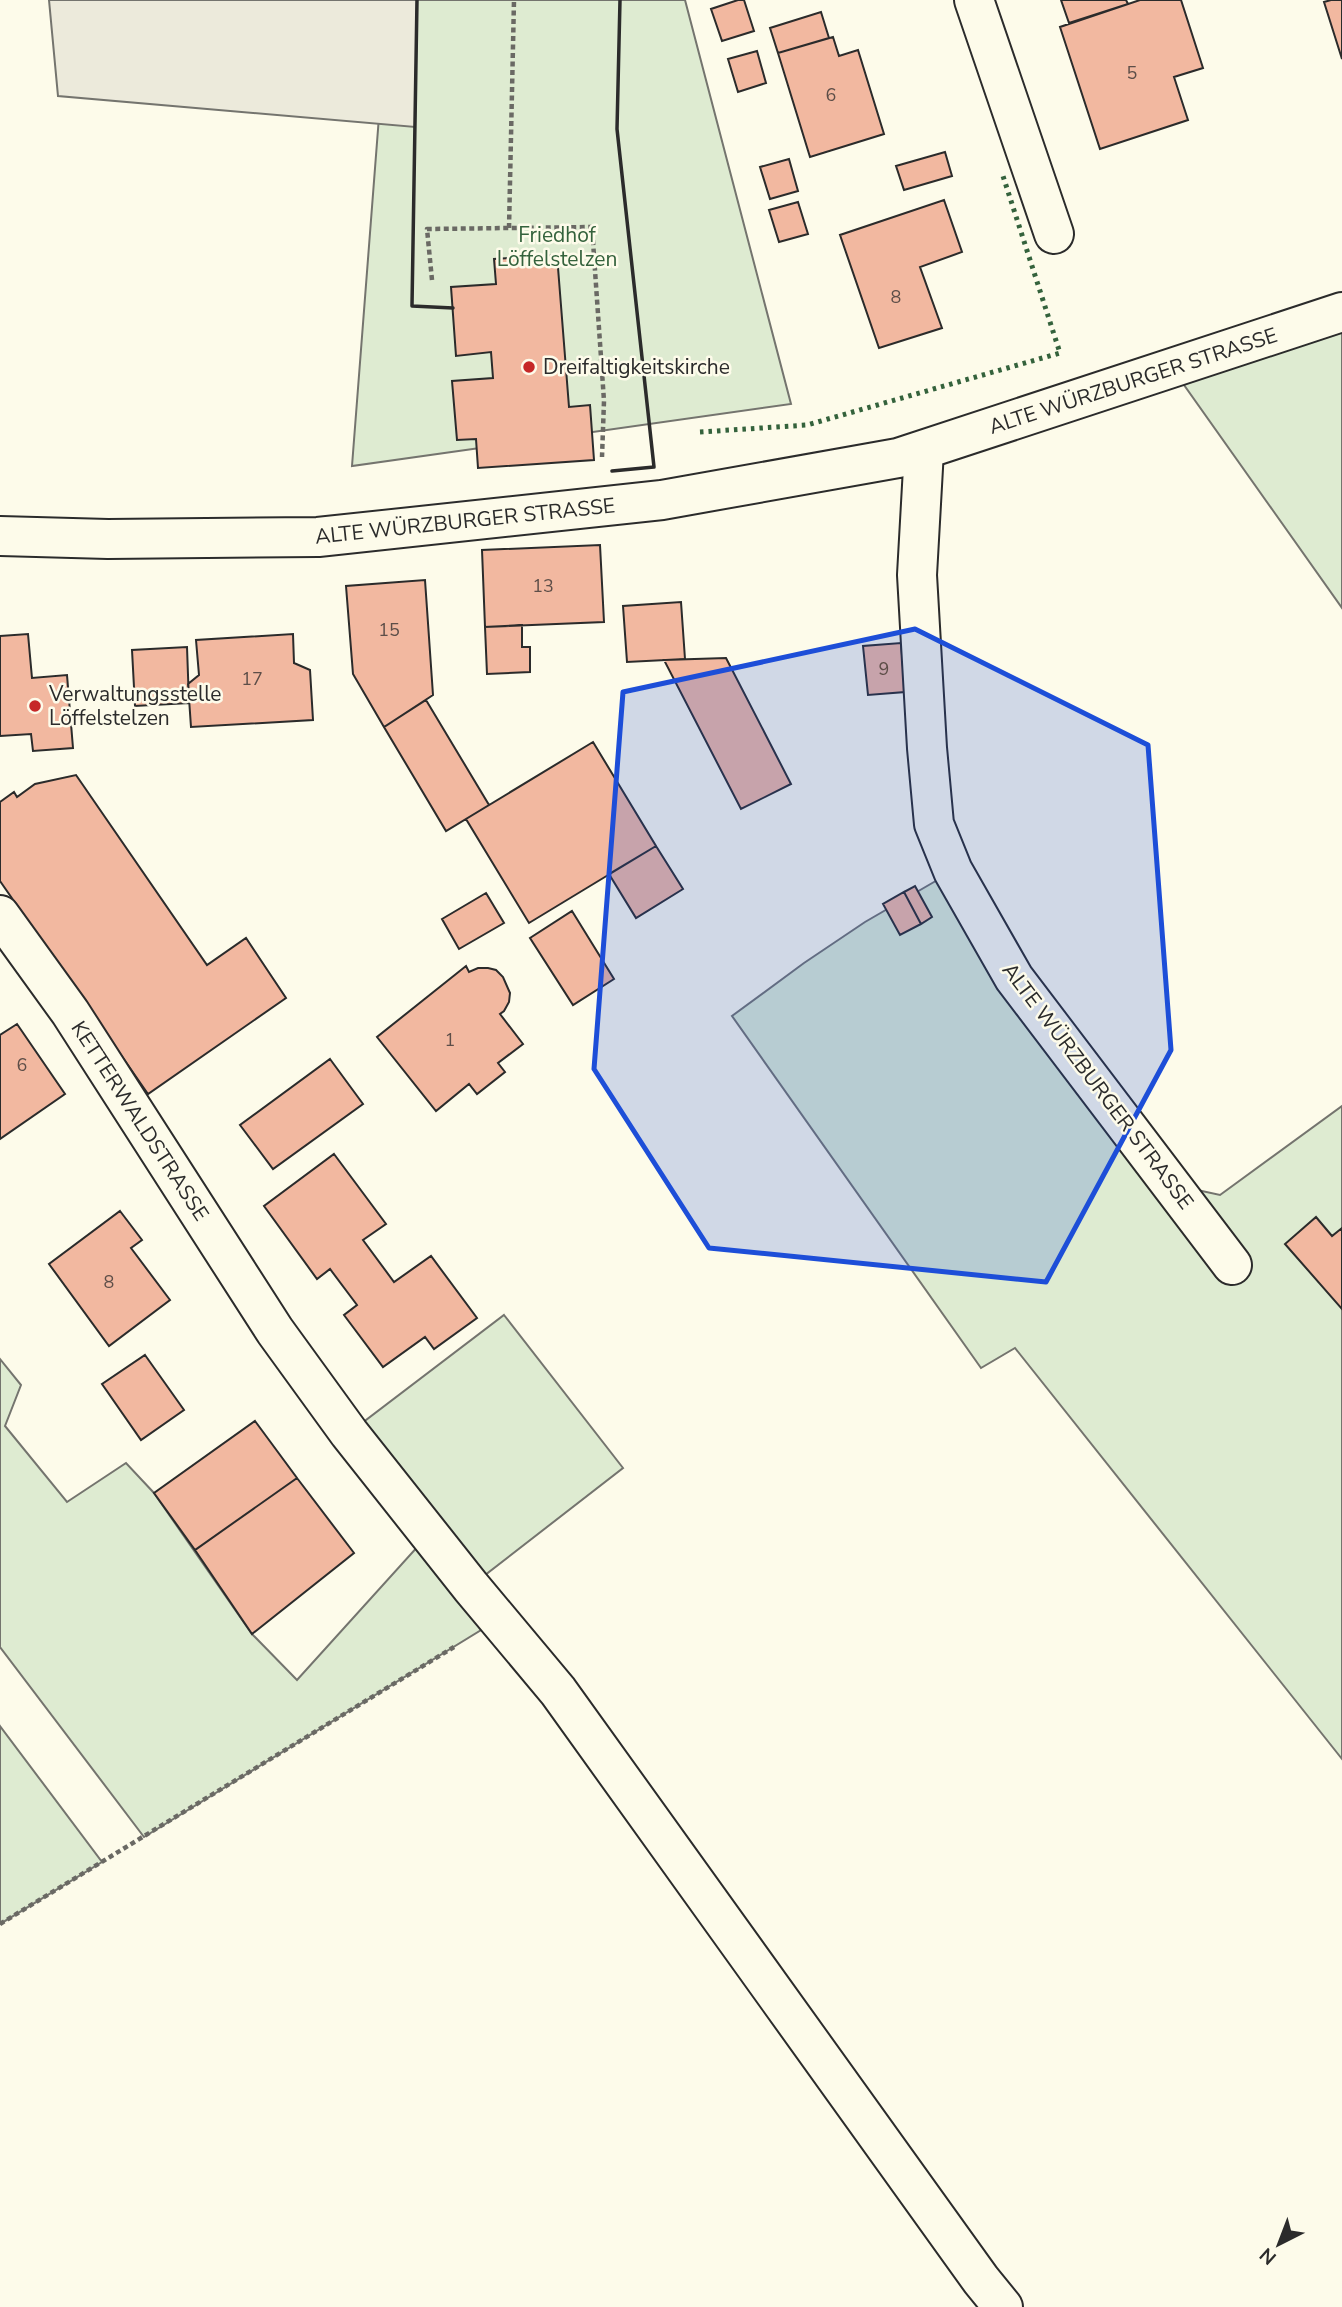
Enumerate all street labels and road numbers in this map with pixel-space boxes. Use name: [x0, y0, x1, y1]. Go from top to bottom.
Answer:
street label: ALTE WÜRZBURGER STRASSE: [985, 321, 1281, 441]
street label: ALTE WÜRZBURGER STRASSE: [313, 491, 617, 551]
street label: ALTE WÜRZBURGER STRASSE: [996, 957, 1200, 1215]
street label: KETTERWALDSTRASSE: [65, 1016, 215, 1226]

